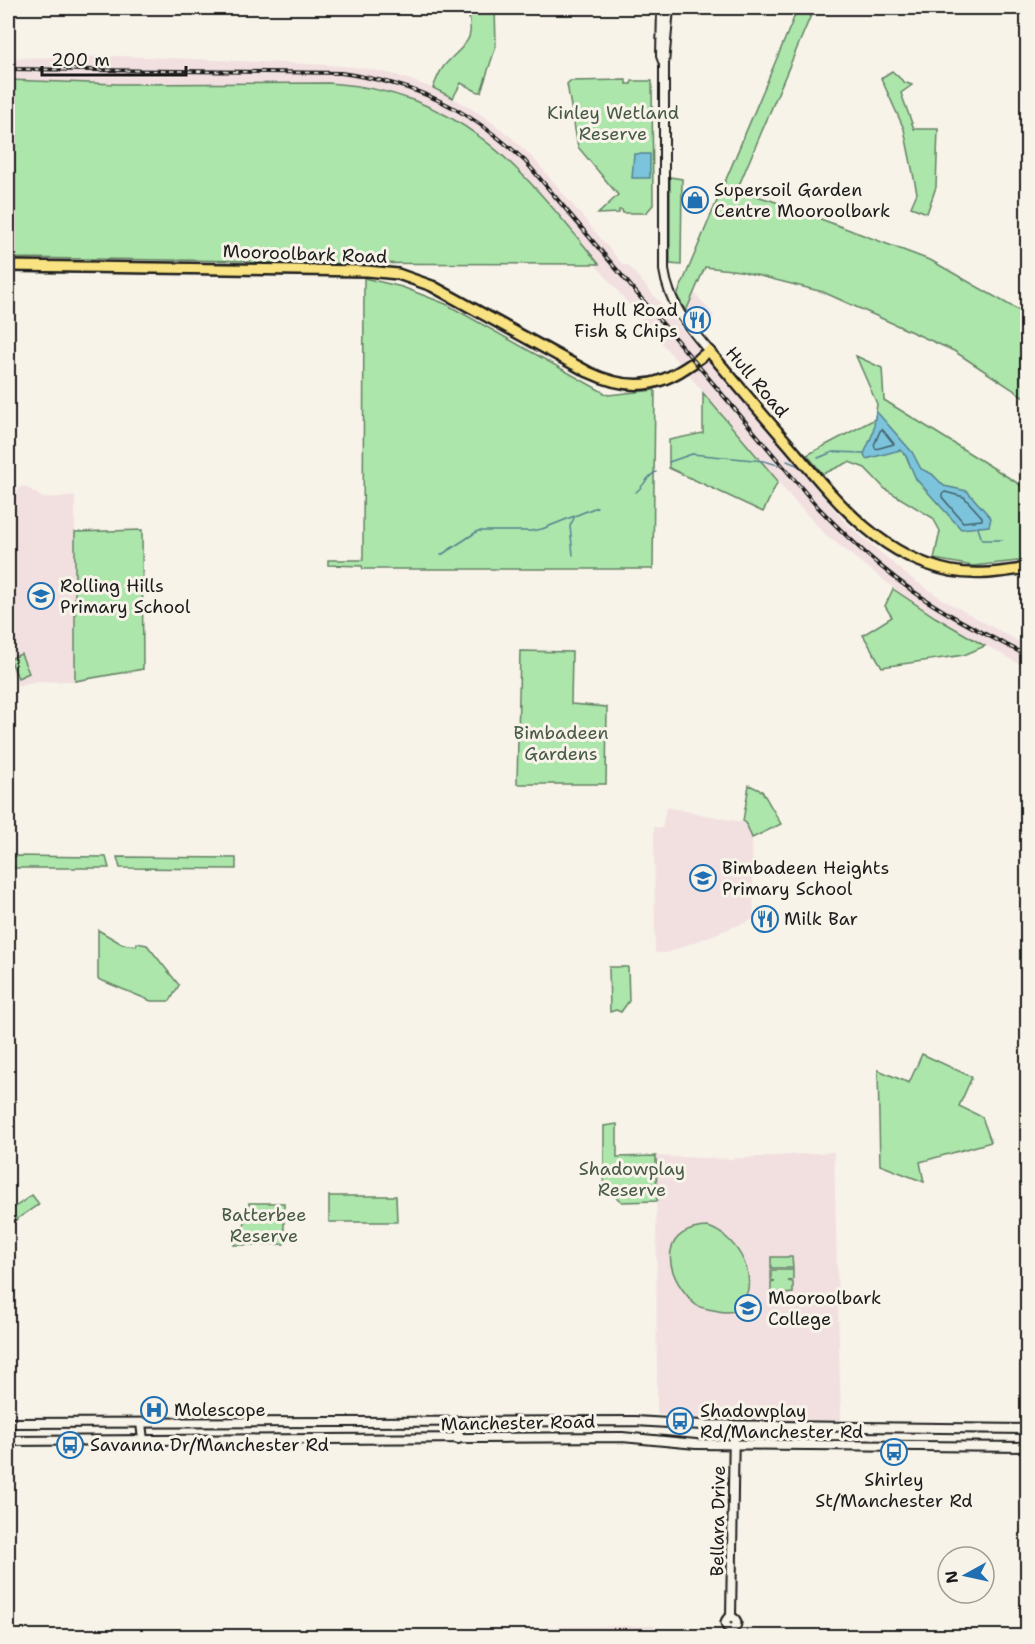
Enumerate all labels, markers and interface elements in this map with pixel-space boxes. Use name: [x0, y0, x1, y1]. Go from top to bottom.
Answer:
scale bar: [42, 39, 186, 77]
text: 200 m: [51, 48, 110, 72]
park label: Kinley Wetland Reserve: [547, 101, 679, 146]
place label: Supersoil Garden Centre Mooroolbark: [714, 178, 890, 223]
shop icon: Supersoil Garden Centre Mooroolbark: [680, 185, 710, 215]
street label: Mooroolbark Road: [222, 239, 388, 269]
place label: Hull Road Fish & Chips: [574, 298, 678, 343]
restaurant icon: Hull Road Fish & Chips: [682, 305, 712, 335]
street label: Hull Road: [720, 341, 794, 423]
place label: Rolling Hills Primary School: [60, 574, 191, 619]
school or university icon: Rolling Hills Primary School: [26, 581, 56, 611]
park label: Bimbadeen Gardens: [514, 721, 608, 766]
place label: Bimbadeen Heights Primary School: [722, 856, 890, 901]
school or university icon: Bimbadeen Heights Primary School: [688, 863, 718, 893]
restaurant icon: Milk Bar: [750, 904, 780, 934]
place label: Milk Bar: [784, 907, 858, 931]
park label: Shadowplay Reserve: [579, 1157, 685, 1202]
park label: Batterbee Reserve: [222, 1203, 306, 1248]
place label: Mooroolbark College: [768, 1286, 881, 1331]
school or university icon: Mooroolbark College: [733, 1293, 763, 1323]
hospital icon: Molescope: [139, 1395, 169, 1425]
place label: Molescope: [174, 1398, 266, 1422]
place label: Shadowplay Rd/Manchester Rd: [700, 1399, 863, 1444]
bus stop icon: Shadowplay Rd/Manchester Rd: [665, 1406, 695, 1436]
street label: Manchester Road: [440, 1410, 596, 1436]
bus stop icon: Savanna Dr/Manchester Rd: [55, 1430, 85, 1460]
place label: Savanna Dr/Manchester Rd: [90, 1433, 329, 1457]
bus stop icon: Shirley St/Manchester Rd: [879, 1437, 909, 1467]
street label: Bellara Drive: [705, 1465, 731, 1577]
place label: Shirley St/Manchester Rd: [815, 1468, 973, 1513]
north arrow: [936, 1545, 996, 1605]
text: N: [940, 1569, 963, 1585]

